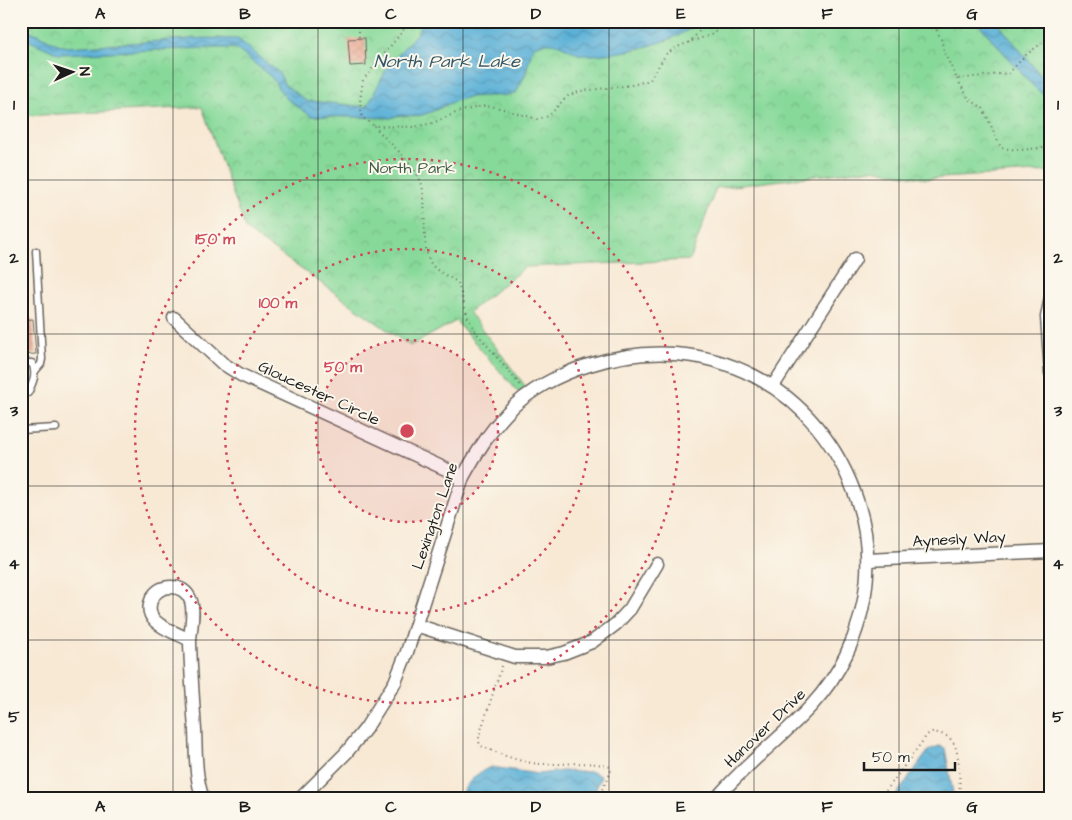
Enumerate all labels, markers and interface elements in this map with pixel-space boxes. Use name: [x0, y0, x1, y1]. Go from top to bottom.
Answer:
text: A: [95, 3, 106, 25]
text: B: [239, 3, 251, 25]
text: C: [385, 3, 397, 25]
text: D: [531, 3, 542, 25]
text: E: [676, 3, 686, 25]
text: F: [821, 3, 833, 25]
text: G: [966, 3, 978, 25]
north arrow: [48, 48, 98, 98]
water label: North Park Lake: [374, 49, 521, 74]
text: N: [74, 66, 94, 76]
text: 1: [13, 94, 16, 116]
text: 1: [1057, 94, 1060, 116]
park label: North Park: [369, 157, 455, 179]
text: 150 m: [195, 229, 235, 250]
text: 2: [8, 247, 19, 269]
text: 2: [1052, 247, 1063, 269]
text: 100 m: [259, 293, 298, 314]
street label: Gloucester Circle: [255, 355, 384, 431]
text: 50 m: [324, 357, 362, 378]
text: 3: [9, 400, 19, 422]
text: 3: [1053, 400, 1063, 422]
centre of rings: [398, 422, 416, 440]
street label: Lexington Lane: [406, 459, 465, 573]
street label: Aynesly Way: [912, 526, 1006, 553]
text: 4: [9, 553, 20, 575]
text: 4: [1053, 553, 1064, 575]
street label: Hanover Drive: [719, 683, 811, 773]
text: 5: [8, 706, 20, 728]
text: 5: [1052, 706, 1064, 728]
scale bar: [864, 740, 956, 772]
text: 50 m: [872, 747, 910, 768]
text: A: [95, 796, 106, 818]
text: B: [239, 796, 251, 818]
text: C: [385, 796, 397, 818]
text: D: [531, 796, 542, 818]
text: E: [676, 796, 686, 818]
text: F: [821, 796, 833, 818]
text: G: [966, 796, 978, 818]

